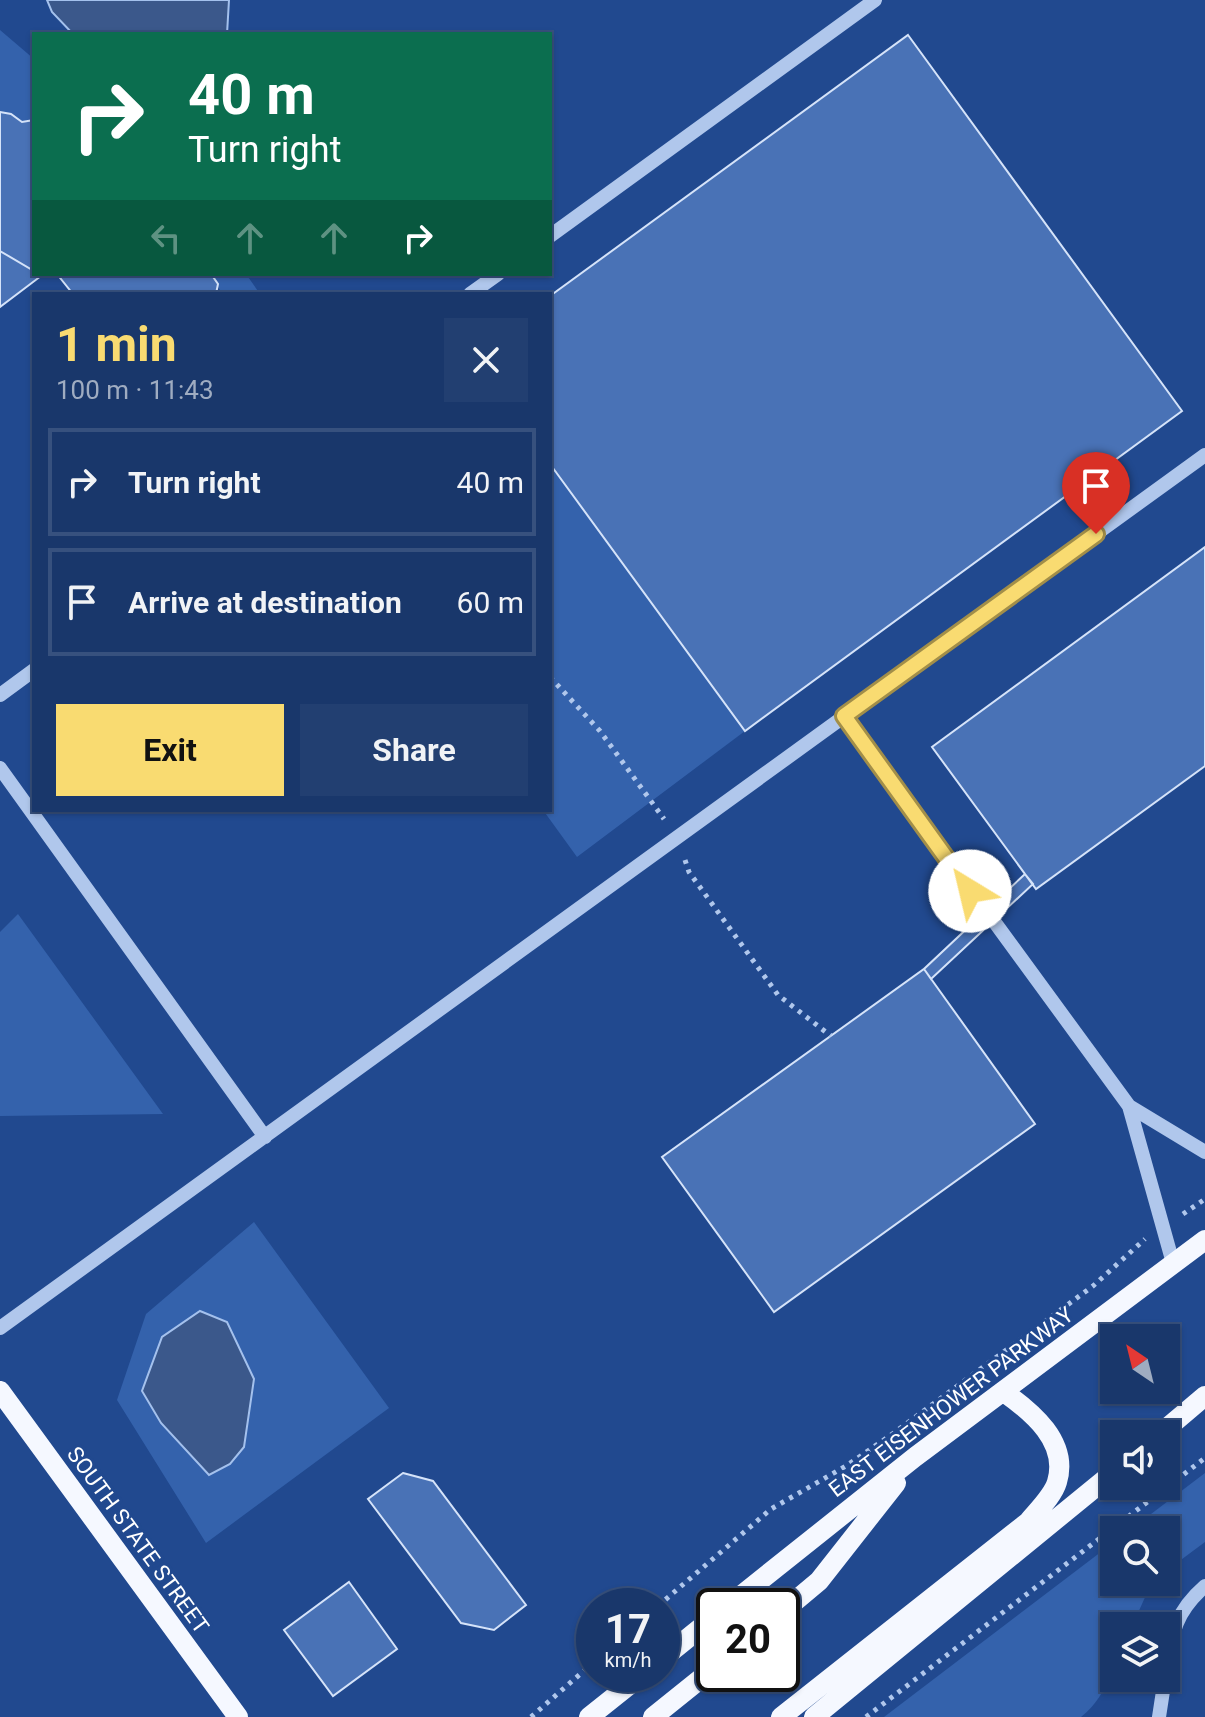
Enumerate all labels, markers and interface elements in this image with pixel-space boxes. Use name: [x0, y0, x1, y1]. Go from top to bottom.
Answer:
text: 40 m: [188, 62, 315, 128]
icon: right: [56, 64, 160, 168]
text: Turn right: [188, 129, 341, 171]
icon: left: [144, 216, 188, 260]
icon: ahead: [228, 216, 272, 260]
icon: ahead: [312, 216, 356, 260]
icon: right: [396, 216, 440, 260]
text: 1 min: [56, 316, 177, 373]
button: close: [444, 318, 528, 402]
text: 100 m · 11:43: [56, 375, 214, 405]
pin: [1062, 452, 1130, 534]
icon: right: [60, 460, 104, 504]
icon: arrive: [1074, 464, 1118, 508]
text: Turn right: [128, 465, 261, 500]
text: 40 m: [457, 465, 524, 500]
icon: arrive: [60, 580, 104, 624]
text: Arrive at destination: [128, 585, 402, 620]
text: 60 m: [457, 585, 524, 620]
button: Exit: [56, 704, 284, 796]
button: Share: [300, 704, 528, 796]
position arrow: [928, 849, 1012, 933]
street label: EAST EISENHOWER PARKWAY: [824, 1301, 1079, 1502]
north arrow: [1100, 1324, 1180, 1404]
map controls: [1100, 1324, 1180, 1692]
button: sound: [1100, 1420, 1180, 1500]
street label: SOUTH STATE STREET: [62, 1442, 214, 1638]
button: search: [1100, 1516, 1180, 1596]
speed limit sign: 20: [696, 1588, 800, 1692]
text: 17: [605, 1606, 651, 1653]
button: layers: [1100, 1612, 1180, 1692]
text: km/h: [605, 1648, 651, 1672]

